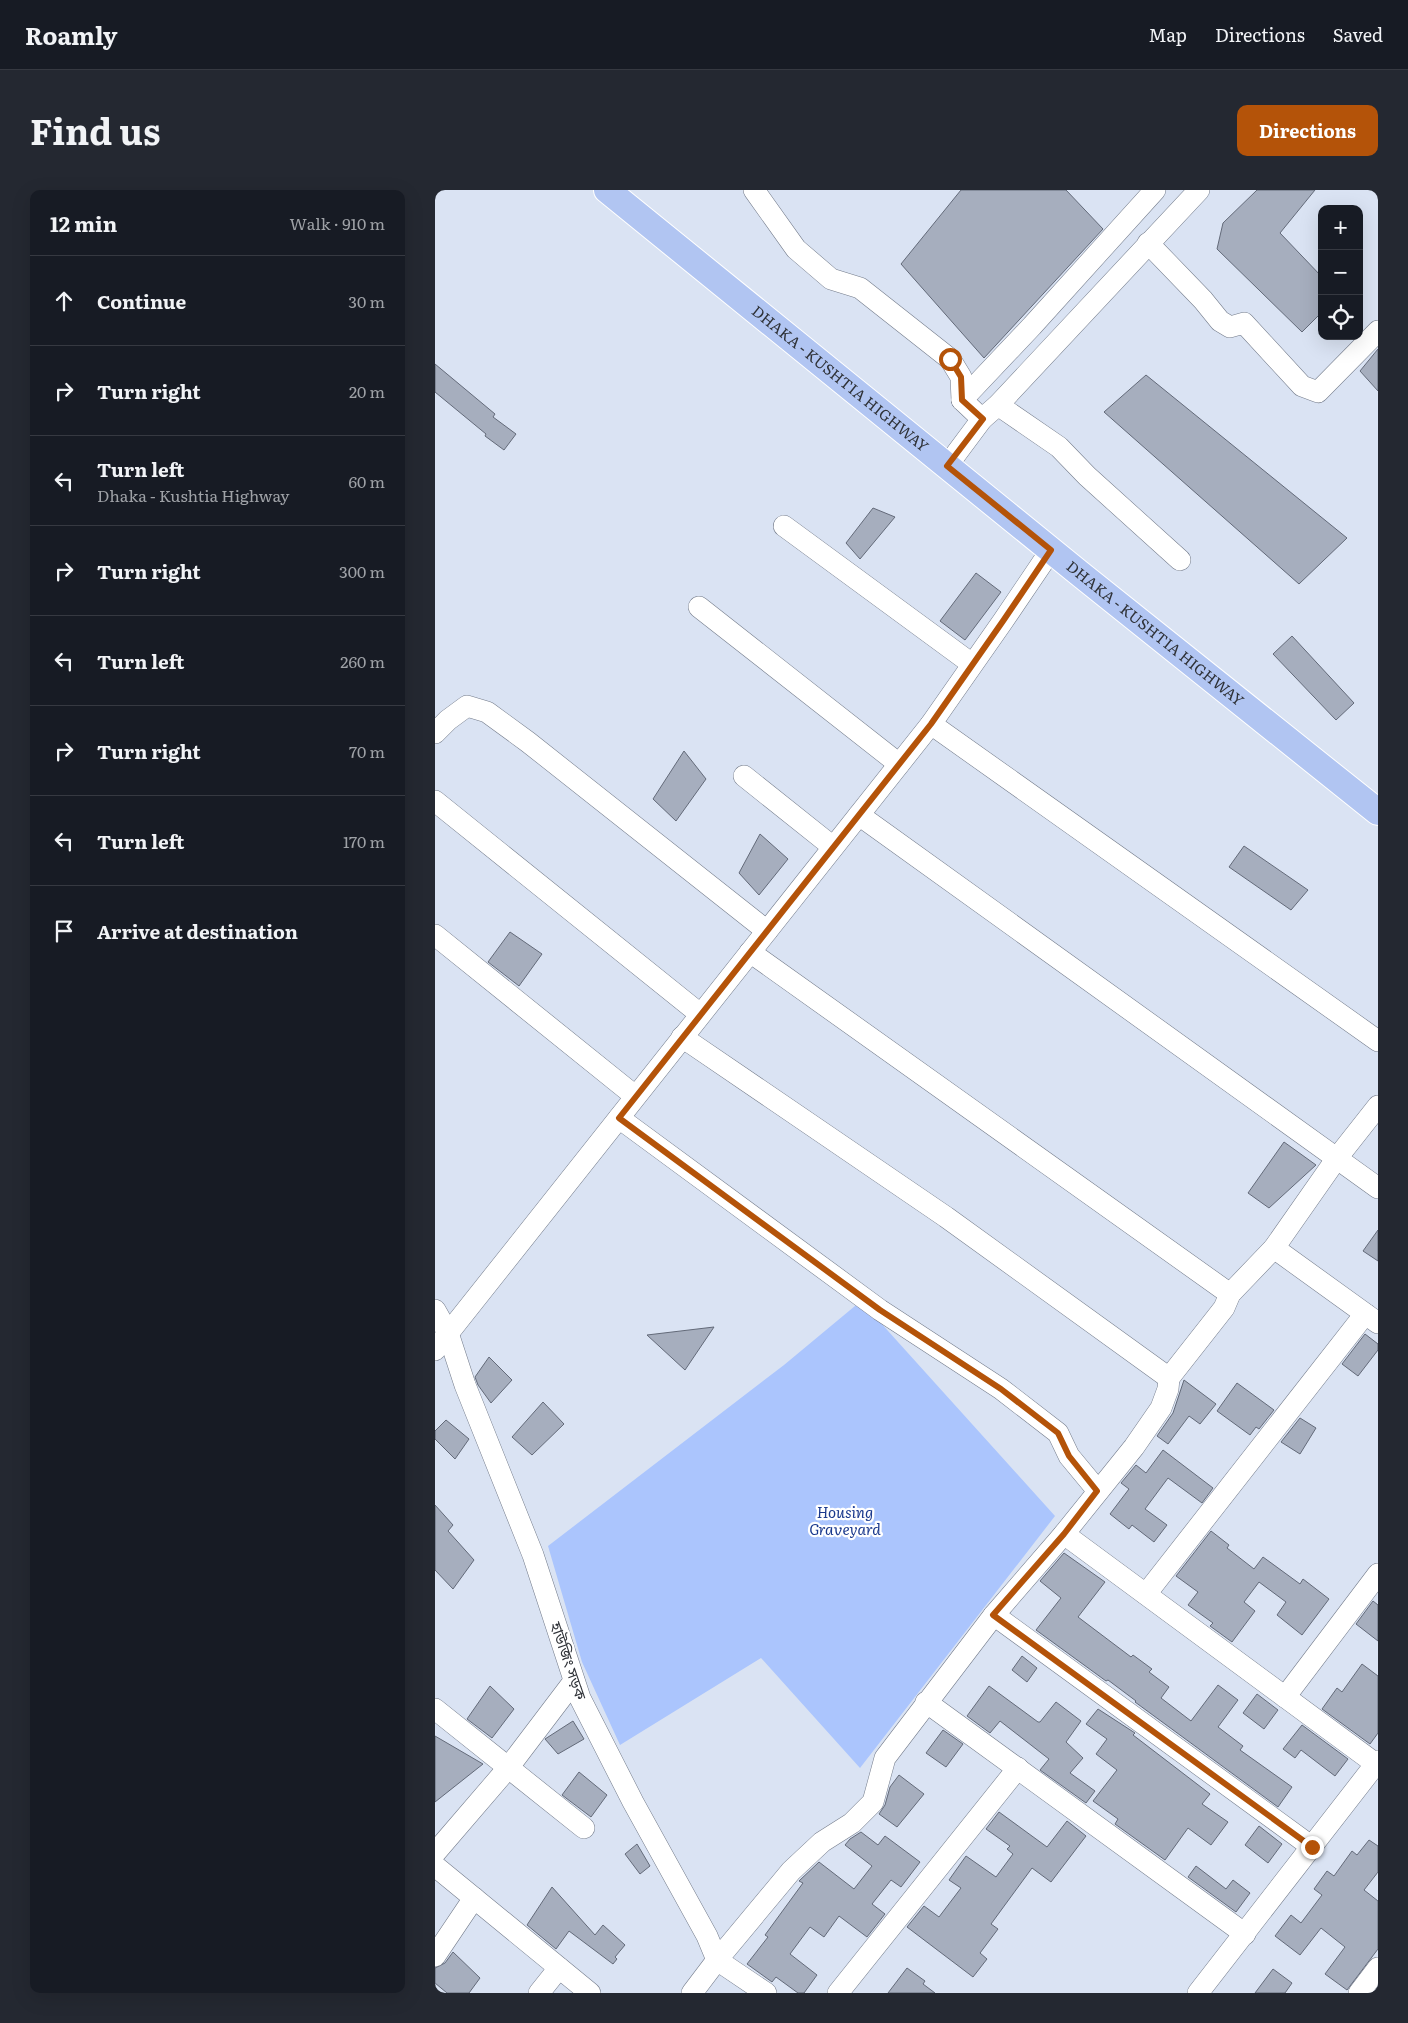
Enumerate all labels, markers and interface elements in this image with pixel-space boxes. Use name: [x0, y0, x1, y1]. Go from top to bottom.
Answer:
text: Roamly: [25, 17, 118, 52]
text: Map: [1149, 21, 1187, 48]
text: Directions: [1215, 21, 1305, 48]
text: Saved: [1333, 21, 1383, 48]
text: Find us: [30, 104, 160, 156]
button: Directions: [1237, 105, 1378, 156]
map controls: [1318, 205, 1363, 340]
button: +: [1318, 205, 1363, 250]
text: 12 min: [50, 207, 117, 238]
text: Walk · 910 m: [289, 211, 385, 235]
button: −: [1318, 250, 1363, 295]
icon: ahead: [50, 287, 78, 315]
text: Continue: [97, 287, 186, 315]
text: 30 m: [348, 289, 385, 313]
button: locate: [1318, 295, 1363, 340]
street label: DHAKA - KUSHTIA HIGHWAY: [747, 299, 935, 457]
route start: [939, 348, 962, 371]
icon: right: [50, 377, 78, 405]
text: Turn right: [97, 377, 201, 405]
text: 20 m: [349, 379, 385, 403]
text: Turn left: [97, 455, 184, 483]
icon: left: [50, 467, 78, 495]
text: 60 m: [348, 469, 385, 493]
text: Dhaka - Kushtia Highway: [97, 483, 289, 507]
street label: DHAKA - KUSHTIA HIGHWAY: [1062, 554, 1250, 711]
icon: right: [50, 557, 78, 585]
text: Turn right: [97, 557, 201, 585]
text: 300 m: [339, 559, 385, 583]
icon: left: [50, 647, 78, 675]
text: Turn left: [97, 647, 184, 675]
text: 260 m: [340, 649, 385, 673]
icon: right: [50, 737, 78, 765]
text: Turn right: [97, 737, 201, 765]
text: 70 m: [349, 739, 385, 763]
icon: left: [50, 827, 78, 855]
text: Turn left: [97, 827, 184, 855]
text: 170 m: [343, 829, 385, 853]
icon: arrive: [50, 917, 78, 945]
text: Arrive at destination: [97, 917, 298, 945]
park label: Housing Graveyard: [809, 1500, 881, 1540]
street label: হাউজিং সড়ক: [545, 1617, 594, 1704]
route end: [1301, 1836, 1324, 1859]

